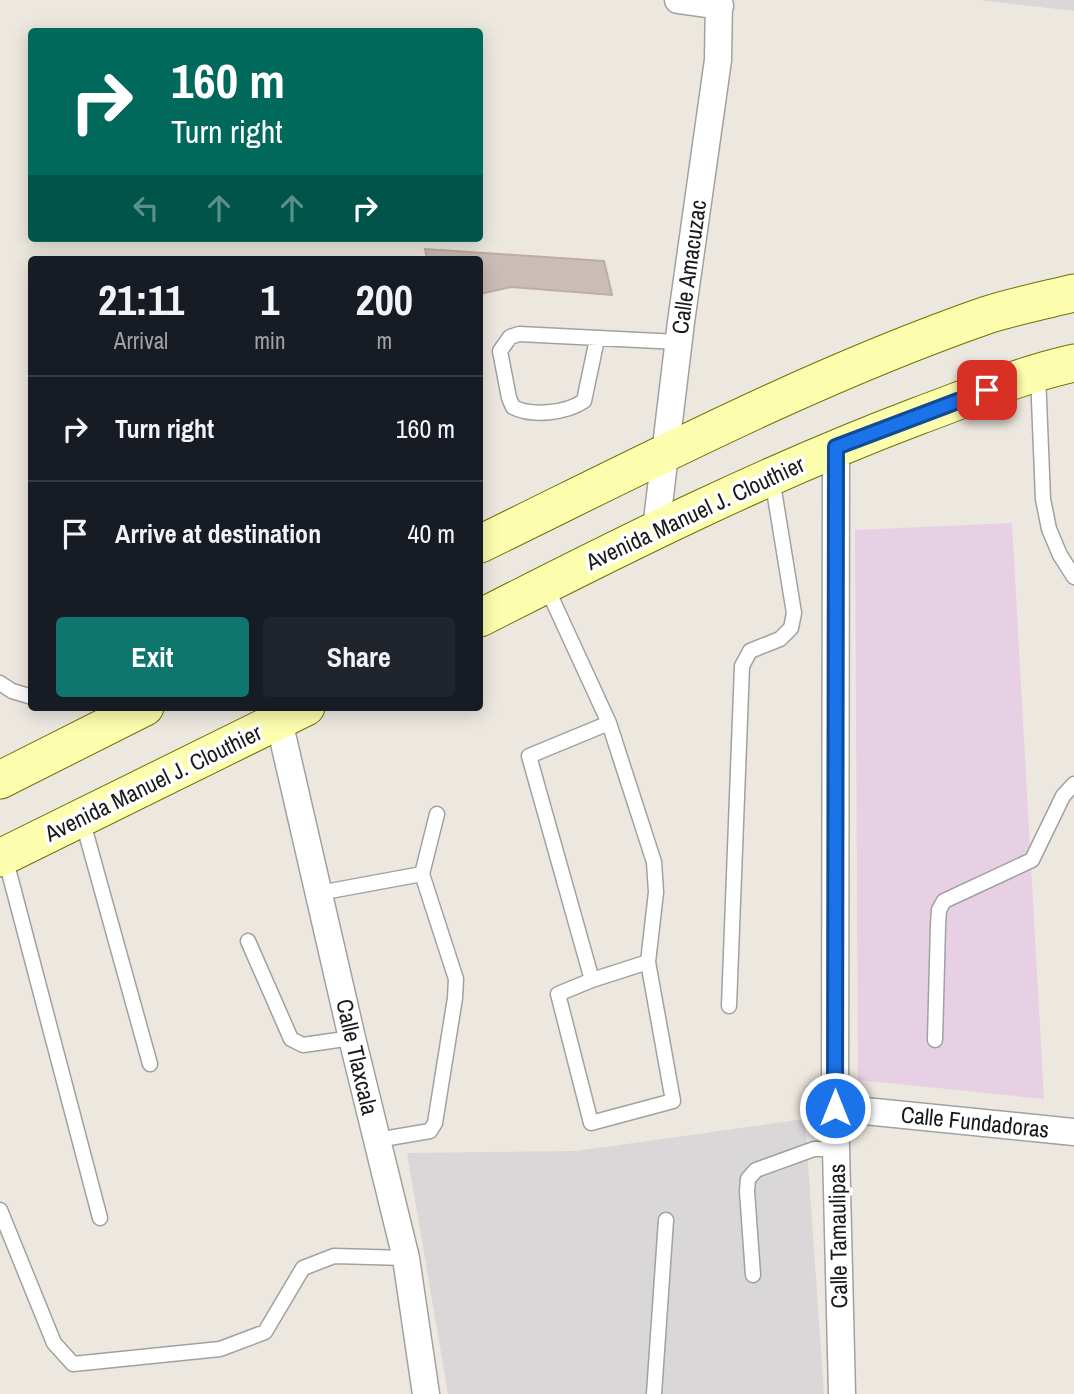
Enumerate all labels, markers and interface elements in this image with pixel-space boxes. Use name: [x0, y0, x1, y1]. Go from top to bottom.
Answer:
text: 160 m: [171, 47, 285, 113]
icon: right: [56, 56, 147, 147]
text: Turn right: [171, 110, 283, 153]
icon: left: [127, 189, 165, 227]
icon: ahead: [200, 189, 238, 227]
icon: ahead: [273, 189, 311, 227]
icon: right: [346, 189, 384, 227]
street label: Calle Amacuzac: [664, 198, 713, 336]
text: 21:11: [98, 272, 184, 328]
text: 1: [260, 272, 279, 328]
text: 200: [356, 272, 413, 328]
text: Arrival: [114, 325, 168, 356]
text: min: [254, 325, 286, 356]
text: m: [376, 325, 392, 356]
pin: [957, 360, 1017, 420]
icon: arrive: [968, 371, 1006, 409]
icon: right: [56, 410, 94, 448]
text: Turn right: [115, 411, 214, 446]
text: 160 m: [396, 411, 455, 446]
street label: Avenida Manuel J. Clouthier: [580, 448, 810, 577]
icon: arrive: [56, 515, 94, 553]
text: Arrive at destination: [115, 516, 321, 551]
text: 40 m: [408, 516, 455, 551]
button: Exit: [56, 617, 249, 697]
button: Share: [263, 617, 455, 697]
street label: Avenida Manuel J. Clouthier: [38, 716, 267, 849]
street label: Calle Tlaxcala: [329, 996, 386, 1118]
position arrow: [798, 1071, 872, 1145]
street label: Calle Fundadoras: [899, 1098, 1051, 1145]
street label: Calle Tamaulipas: [821, 1163, 854, 1309]

